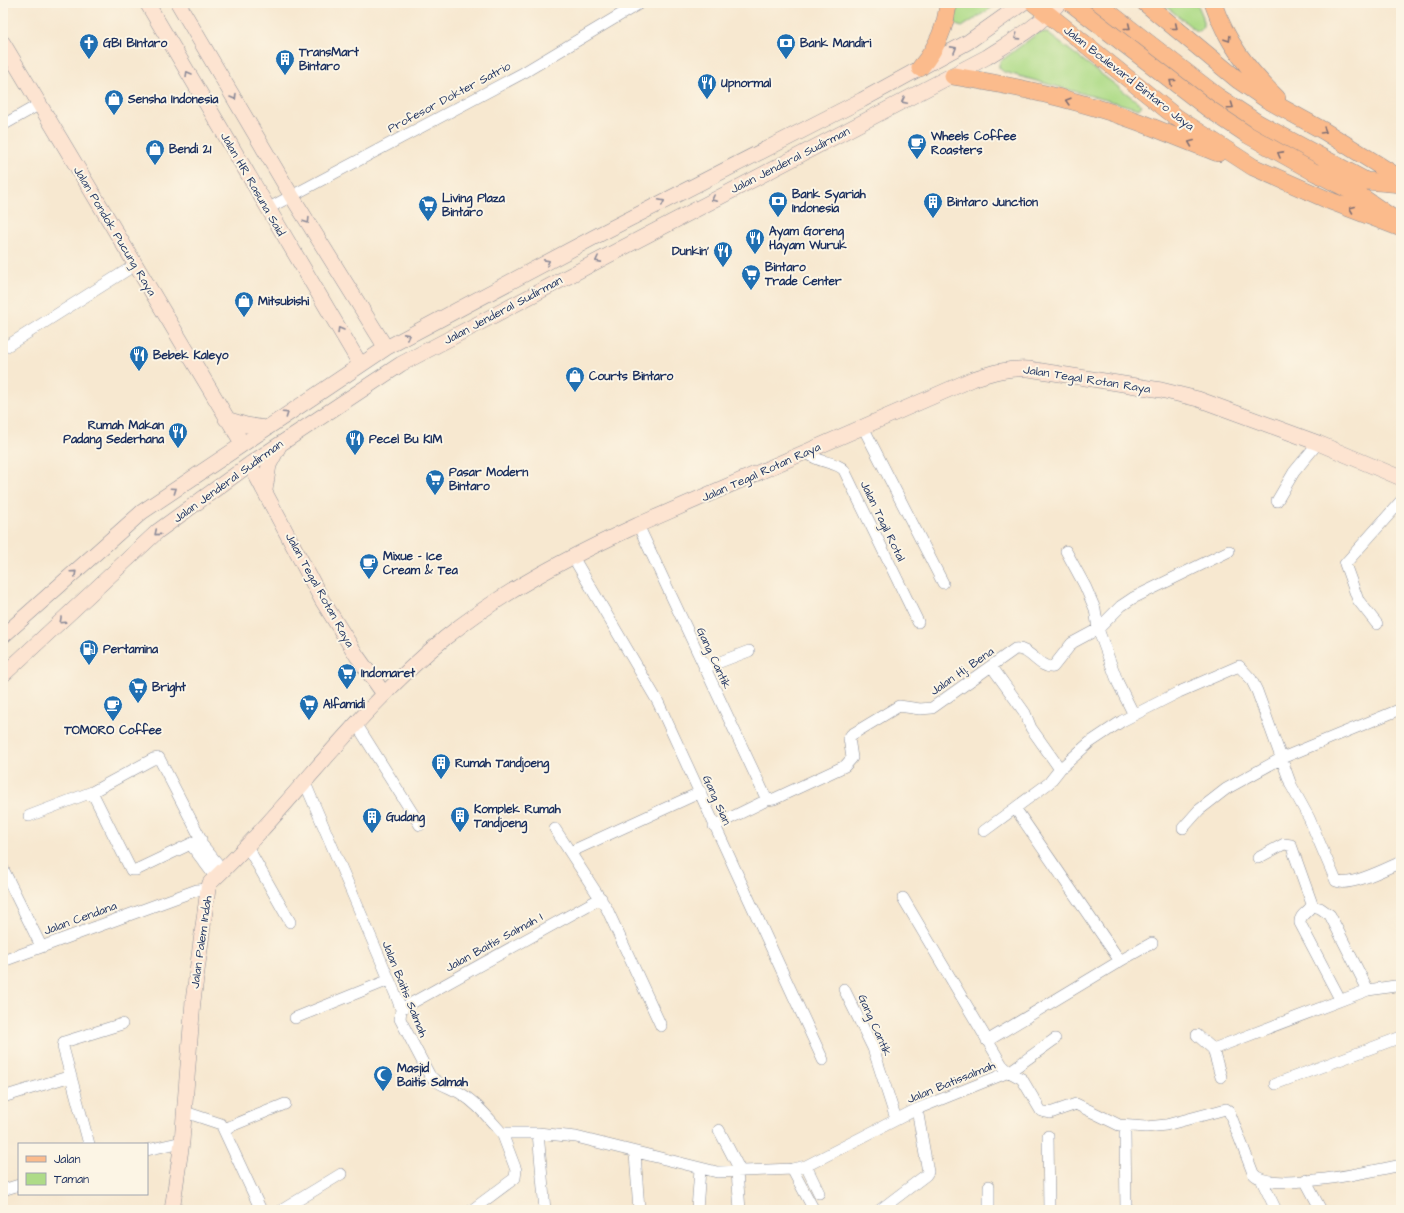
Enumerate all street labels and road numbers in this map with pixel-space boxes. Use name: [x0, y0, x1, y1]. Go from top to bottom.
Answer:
street label: Jalan Boulevard Bintaro Jaya: [1059, 22, 1198, 136]
street label: Profesor Dokter Satrio: [385, 58, 514, 137]
street label: Jalan Jenderal Sudirman: [728, 123, 853, 198]
street label: Jalan HR Rasuna Said: [216, 129, 289, 239]
street label: Jalan Pondok Pucung Raya: [68, 163, 160, 300]
street label: Jalan Jenderal Sudirman: [441, 272, 565, 349]
street label: Jalan Tegal Rotan Raya: [1022, 361, 1152, 399]
street label: Jalan Jenderal Sudirman: [170, 436, 287, 527]
street label: Jalan Tegal Rotan Raya: [699, 439, 824, 507]
street label: Jalan Tagil Rotal: [855, 478, 909, 565]
street label: Jalan Tegal Rotan Raya: [280, 530, 358, 651]
street label: Gang Cantik: [691, 625, 735, 693]
street label: Jalan Hj. Bena: [927, 643, 998, 700]
street label: Gang Sian: [697, 773, 735, 828]
street label: Jalan Palem Indah: [187, 895, 216, 990]
street label: Jalan Cendana: [41, 897, 119, 940]
street label: Jalan Baitis Salmah I: [442, 909, 546, 976]
street label: Jalan Baitis Salmah: [377, 939, 432, 1040]
street label: Gang Cantik: [852, 992, 896, 1060]
street label: Jalan Batissalmah: [904, 1057, 998, 1108]

